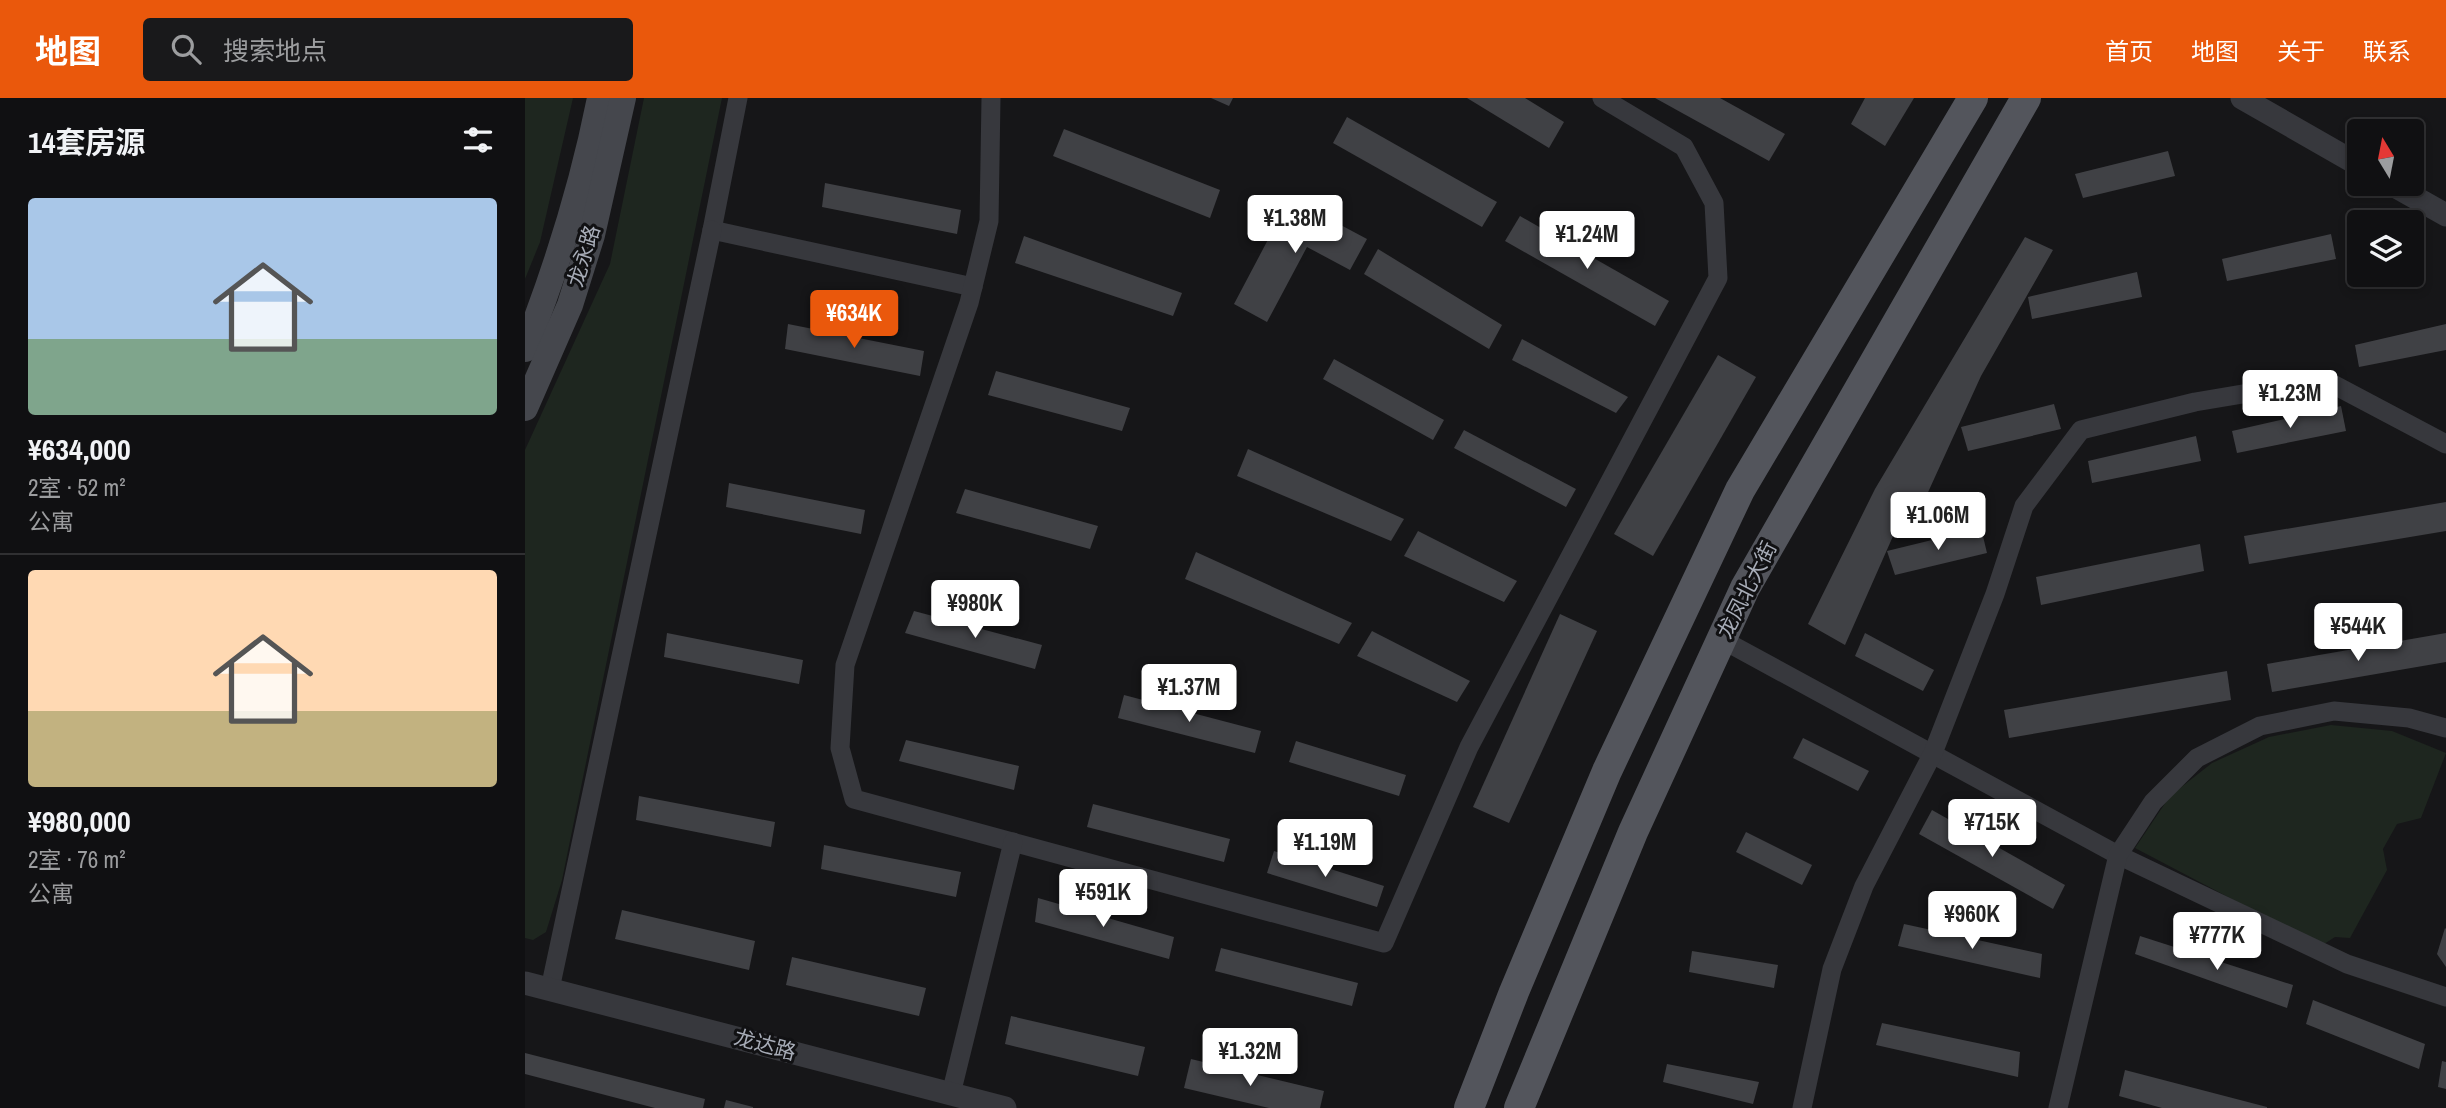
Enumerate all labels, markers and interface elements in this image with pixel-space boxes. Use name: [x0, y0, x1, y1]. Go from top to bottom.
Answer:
search box: [143, 18, 633, 81]
text: 地图: [35, 29, 101, 73]
icon: search: [167, 30, 205, 68]
text: 搜索地点: [223, 33, 327, 68]
text: 首页: [2105, 35, 2153, 67]
text: 地图: [2191, 35, 2239, 67]
text: 关于: [2277, 35, 2325, 67]
text: 联系: [2363, 35, 2411, 67]
north arrow: [2347, 119, 2424, 196]
map controls: [2347, 119, 2424, 287]
icon: filters: [459, 121, 497, 159]
text: 14套房源: [28, 122, 145, 162]
pin: ¥1.38M: [1238, 195, 1352, 255]
text: ¥1.38M: [1264, 202, 1326, 233]
button: layers: [2347, 210, 2424, 287]
pin: ¥1.24M: [1530, 212, 1644, 271]
text: ¥1.24M: [1556, 218, 1618, 249]
street label: 龙永路: [560, 221, 607, 290]
icon: home: [200, 244, 326, 370]
pin: ¥634K: [805, 290, 903, 350]
text: ¥634K: [826, 297, 882, 328]
pin: ¥1.23M: [2233, 370, 2347, 430]
text: ¥1.23M: [2259, 377, 2321, 408]
text: ¥634,000: [28, 429, 131, 469]
text: 2室 · 52 m²: [28, 472, 125, 503]
pin: ¥1.06M: [1881, 492, 1995, 552]
text: ¥1.06M: [1907, 499, 1969, 530]
text: 公寓: [28, 506, 74, 537]
street label: 龙凤北大街: [1710, 536, 1783, 643]
pin: ¥980K: [926, 580, 1024, 640]
text: ¥980K: [947, 587, 1003, 618]
pin: ¥544K: [2309, 603, 2407, 663]
text: ¥544K: [2330, 610, 2386, 641]
icon: home: [200, 616, 326, 742]
pin: ¥1.37M: [1132, 664, 1246, 724]
text: ¥1.37M: [1158, 671, 1220, 702]
pin: ¥715K: [1943, 800, 2041, 859]
text: ¥980,000: [28, 801, 131, 841]
text: ¥715K: [1964, 806, 2020, 837]
pin: ¥1.19M: [1268, 820, 1382, 879]
text: ¥1.19M: [1294, 826, 1356, 857]
text: 2室 · 76 m²: [28, 844, 125, 875]
pin: ¥591K: [1054, 870, 1152, 929]
text: ¥591K: [1075, 876, 1131, 907]
text: 公寓: [28, 878, 74, 909]
pin: ¥960K: [1923, 892, 2021, 951]
text: ¥960K: [1944, 898, 2000, 929]
pin: ¥777K: [2168, 912, 2266, 972]
text: ¥777K: [2189, 919, 2245, 950]
street label: 龙达路: [731, 1022, 799, 1067]
pin: ¥1.32M: [1193, 1028, 1307, 1088]
text: ¥1.32M: [1219, 1035, 1281, 1066]

